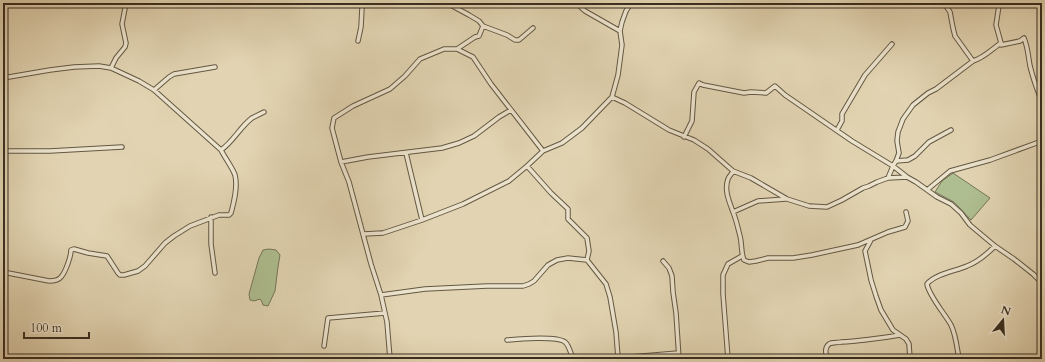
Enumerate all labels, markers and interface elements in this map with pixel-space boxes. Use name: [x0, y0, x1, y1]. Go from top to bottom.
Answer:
north arrow: [983, 300, 1023, 340]
text: N: [999, 302, 1013, 320]
scale bar: [24, 314, 89, 340]
text: 100 m: [30, 320, 63, 336]

